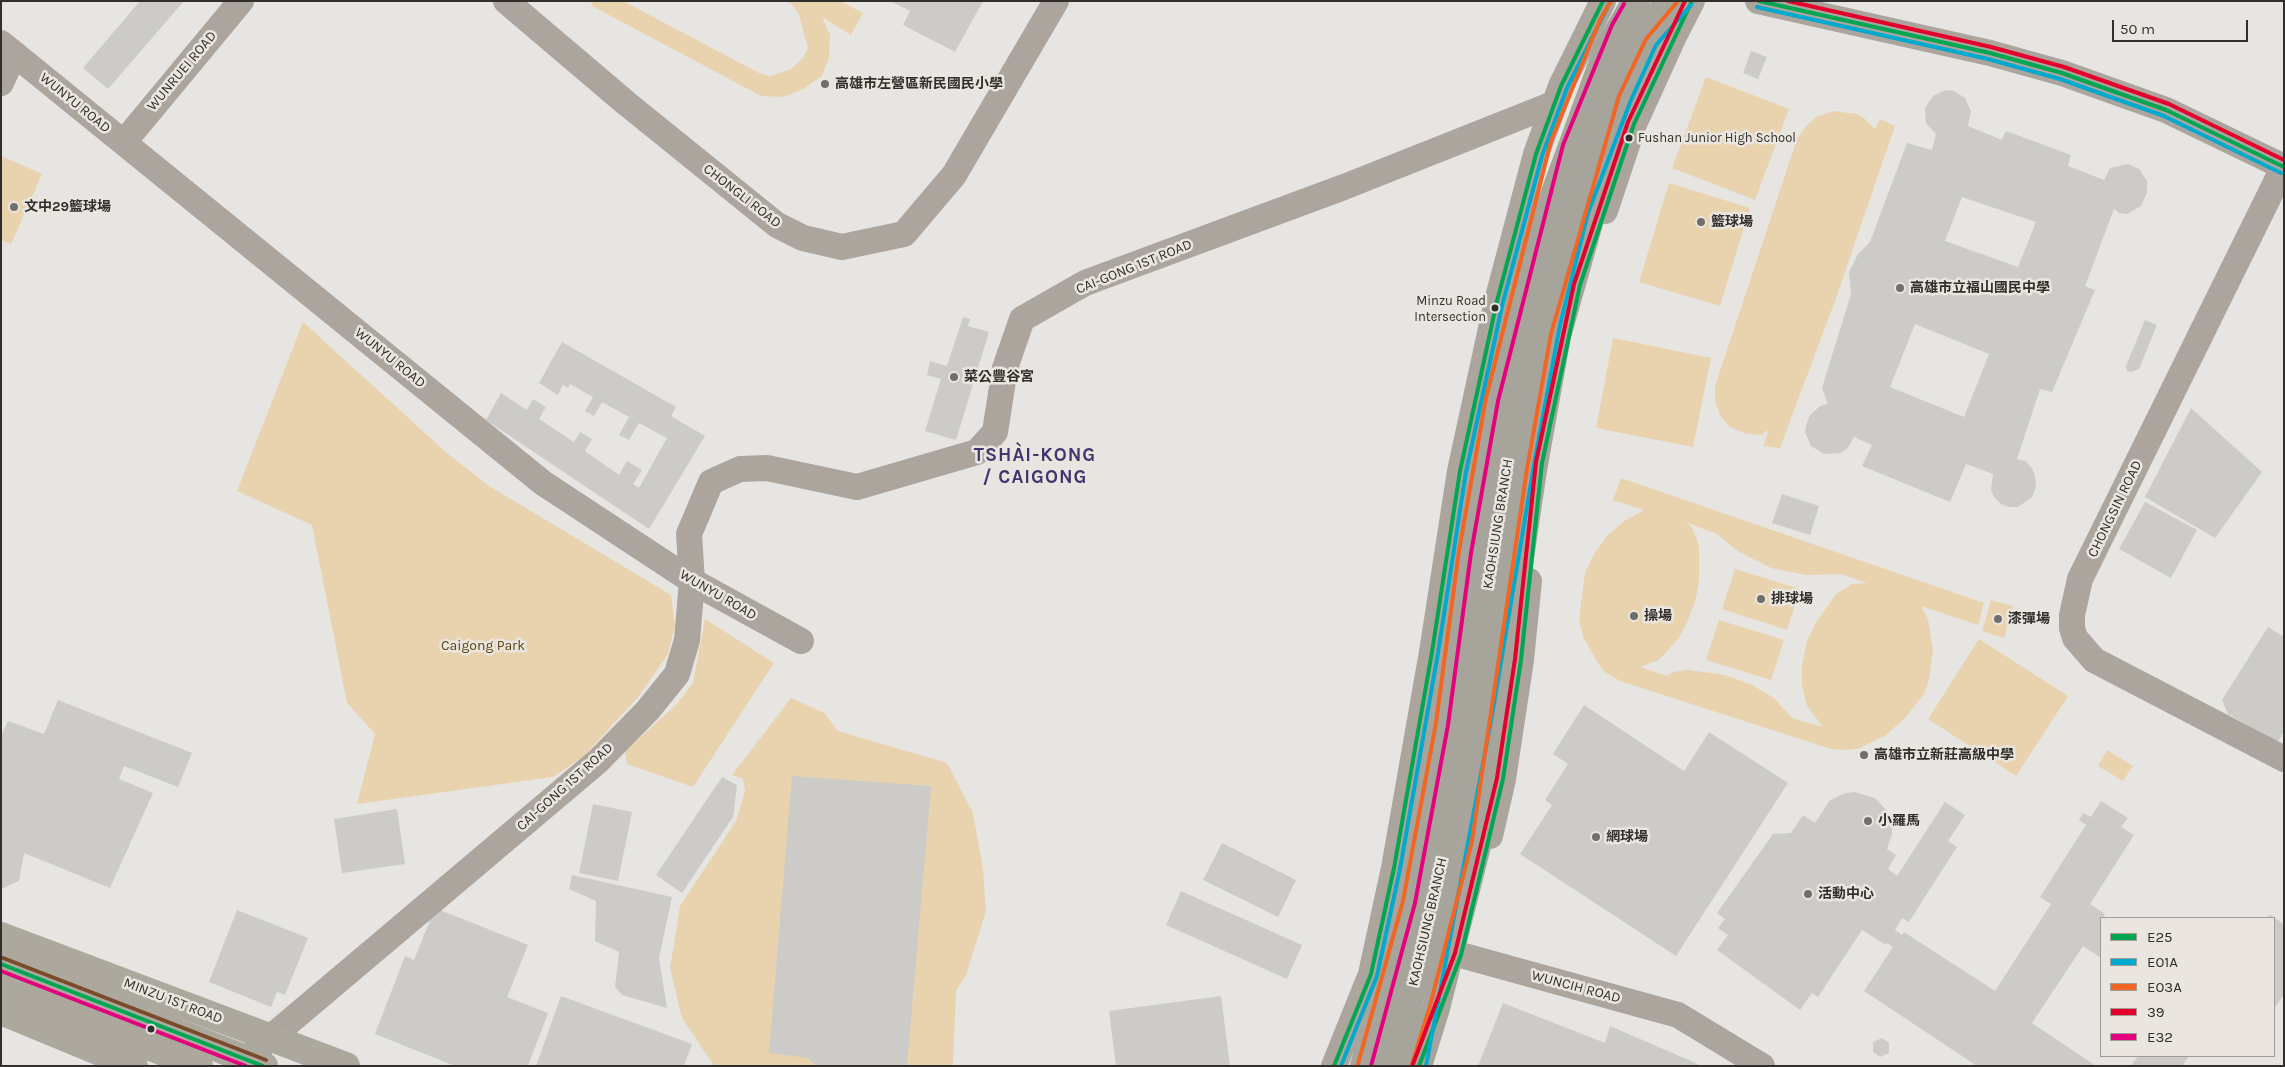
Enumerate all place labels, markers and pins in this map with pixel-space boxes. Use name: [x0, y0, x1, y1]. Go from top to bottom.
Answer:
place label: 高雄市左營區新民國民小學: [835, 76, 1003, 92]
marker: 高雄市左營區新民國民小學: [819, 78, 831, 90]
place label: Fushan Junior High School: [1638, 130, 1796, 146]
marker: Fushan Junior High School: [1624, 133, 1634, 143]
place label: 文中29籃球場: [24, 199, 111, 215]
marker: 文中29籃球場: [8, 201, 20, 213]
place label: 籃球場: [1711, 214, 1753, 230]
marker: 籃球場: [1695, 216, 1707, 228]
place label: 高雄市立福山國民中學: [1910, 280, 2050, 296]
marker: 高雄市立福山國民中學: [1894, 282, 1906, 294]
place label: Minzu Road Intersection: [1414, 293, 1486, 324]
marker: Minzu Road Intersection: [1490, 303, 1500, 313]
place label: 菜公豐谷宮: [964, 369, 1034, 385]
marker: 菜公豐谷宮: [948, 371, 960, 383]
place label: 排球場: [1771, 591, 1813, 607]
marker: 排球場: [1755, 593, 1767, 605]
place label: 操場: [1644, 608, 1672, 624]
marker: 操場: [1628, 610, 1640, 622]
place label: 漆彈場: [2008, 611, 2050, 627]
marker: 漆彈場: [1992, 613, 2004, 625]
place label: 高雄市立新莊高級中學: [1874, 747, 2014, 763]
marker: 高雄市立新莊高級中學: [1858, 749, 1870, 761]
place label: 小羅馬: [1878, 813, 1920, 829]
marker: 小羅馬: [1862, 815, 1874, 827]
place label: 網球場: [1606, 829, 1648, 845]
marker: 網球場: [1590, 831, 1602, 843]
place label: 活動中心: [1818, 886, 1874, 902]
marker: 活動中心: [1802, 888, 1814, 900]
unlabelled marker: [146, 1024, 156, 1034]

